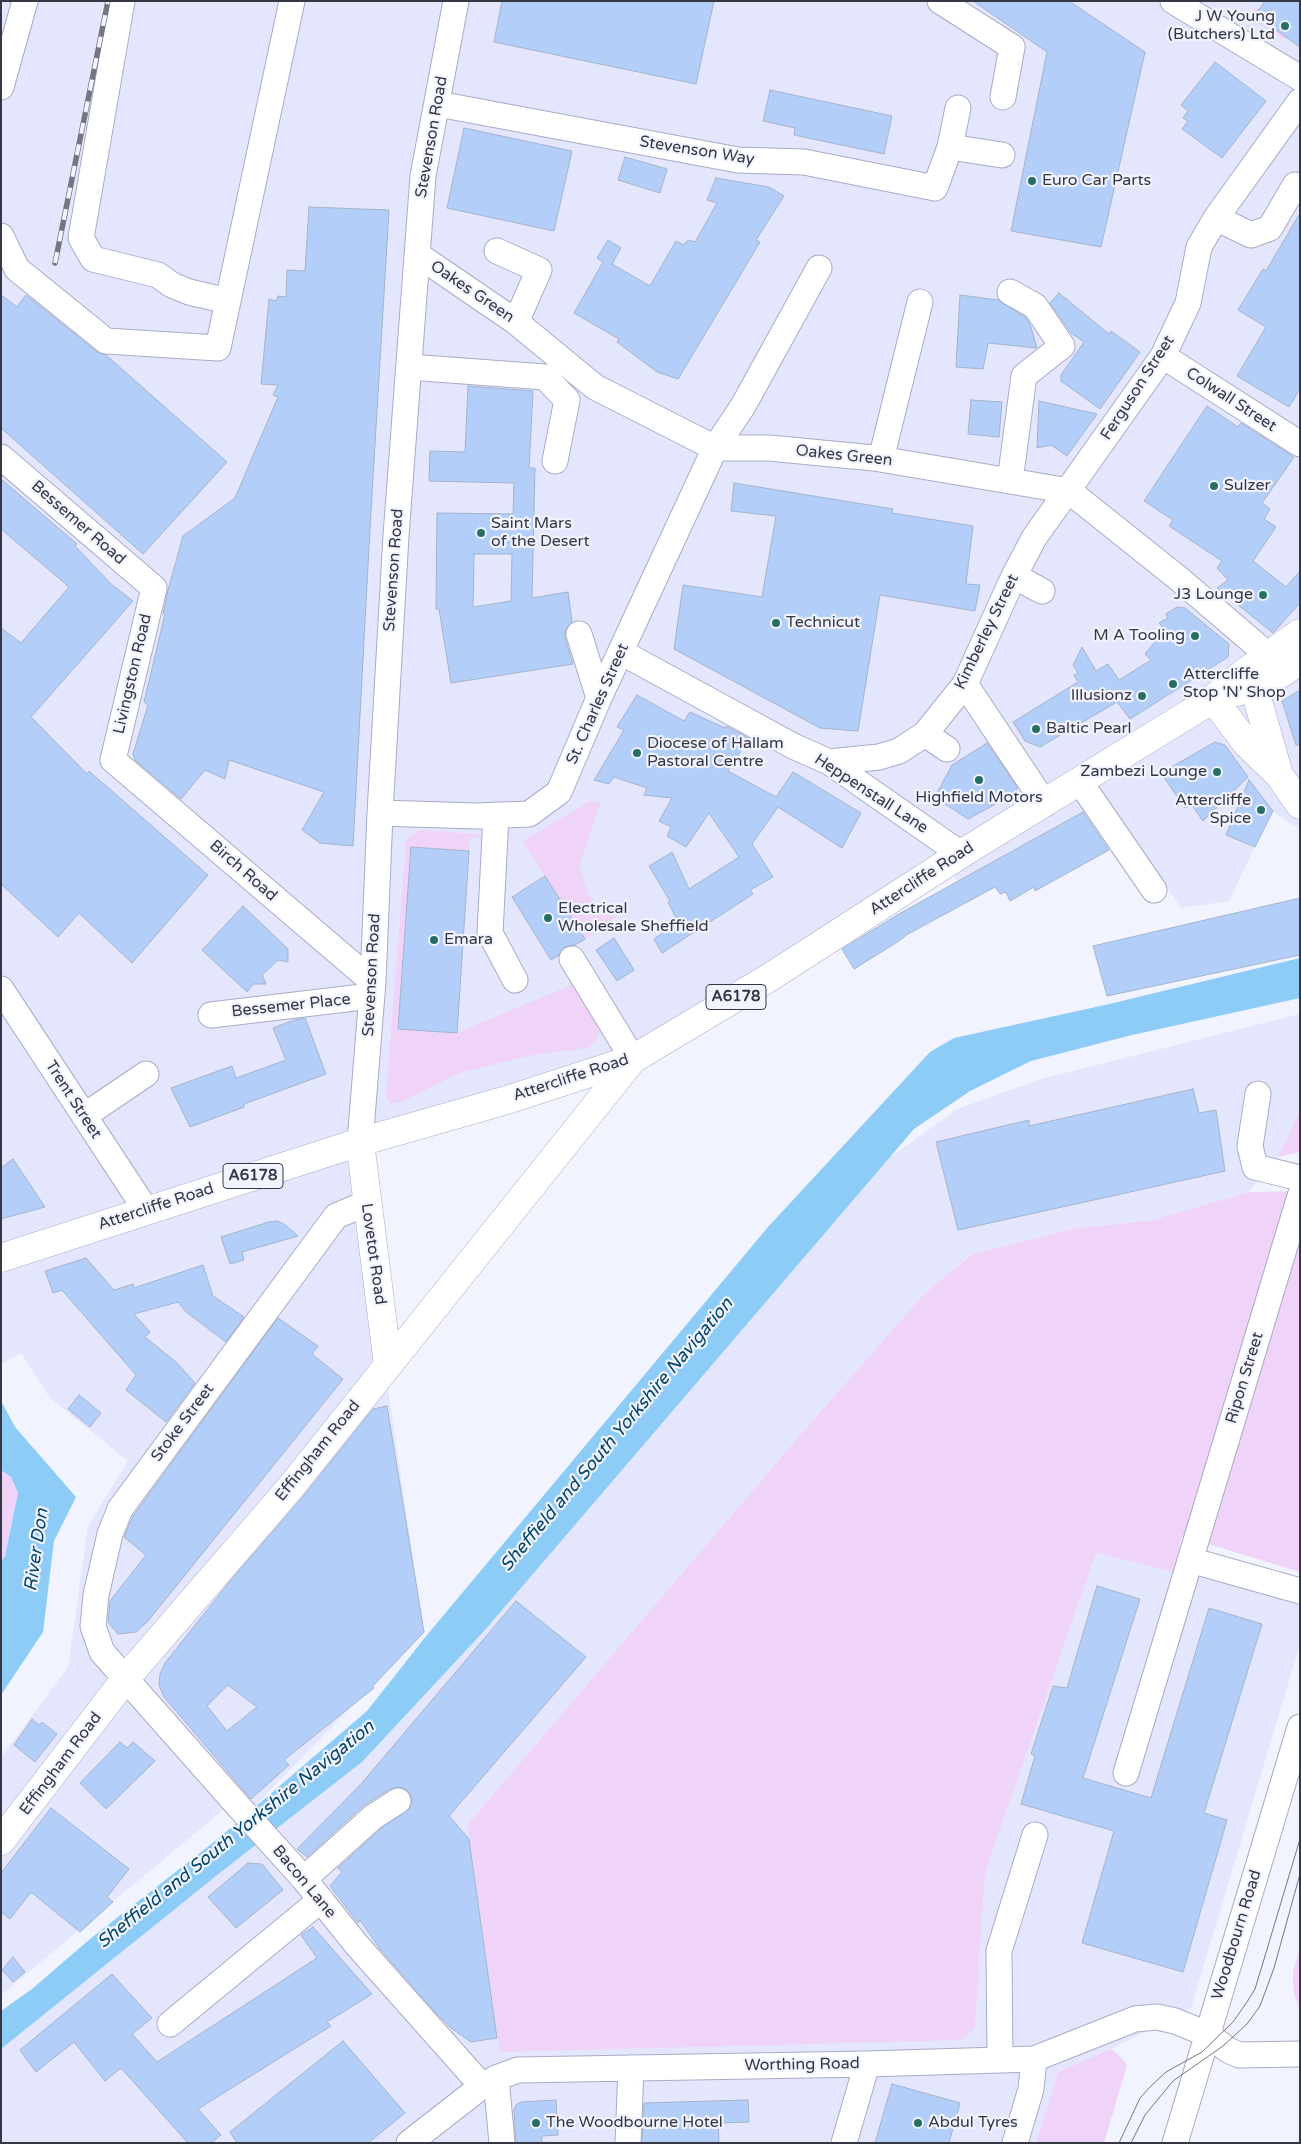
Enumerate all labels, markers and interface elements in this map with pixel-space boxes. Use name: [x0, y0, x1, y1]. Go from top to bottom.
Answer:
place label: J W Young (Butchers) Ltd: [1168, 7, 1275, 45]
marker: J W Young (Butchers) Ltd: [1279, 20, 1291, 32]
street label: Stevenson Road: [412, 75, 452, 199]
street label: Stevenson Way: [638, 132, 756, 170]
place label: Euro Car Parts: [1042, 171, 1151, 191]
marker: Euro Car Parts: [1026, 175, 1038, 187]
street label: Oakes Green: [426, 257, 518, 327]
street label: Ferguson Street: [1097, 332, 1179, 444]
street label: Colwall Street: [1182, 364, 1280, 436]
street label: Oakes Green: [795, 441, 893, 471]
place label: Sulzer: [1224, 476, 1271, 496]
street label: Bessemer Road: [27, 477, 129, 569]
marker: Sulzer: [1208, 480, 1220, 492]
street label: Stevenson Road: [380, 508, 408, 632]
place label: Saint Mars of the Desert: [491, 514, 590, 552]
marker: Saint Mars of the Desert: [475, 527, 487, 539]
street label: Kimberley Street: [951, 571, 1023, 693]
place label: J3 Lounge: [1174, 585, 1253, 605]
marker: J3 Lounge: [1257, 589, 1269, 601]
street label: Livingston Road: [110, 612, 156, 736]
place label: Technicut: [786, 613, 860, 633]
marker: Technicut: [770, 617, 782, 629]
place label: M A Tooling: [1093, 626, 1185, 646]
marker: M A Tooling: [1189, 630, 1201, 642]
street label: St. Charles Street: [563, 640, 633, 768]
place label: Attercliffe Stop 'N' Shop: [1183, 665, 1286, 703]
marker: Attercliffe Stop 'N' Shop: [1167, 678, 1179, 690]
place label: Illusionz: [1071, 686, 1132, 706]
marker: Illusionz: [1136, 690, 1148, 702]
place label: Baltic Pearl: [1046, 719, 1132, 739]
marker: Baltic Pearl: [1030, 723, 1042, 735]
place label: Diocese of Hallam Pastoral Centre: [647, 734, 784, 772]
marker: Diocese of Hallam Pastoral Centre: [631, 747, 643, 759]
street label: Heppenstall Lane: [811, 750, 931, 838]
place label: Zambezi Lounge: [1080, 762, 1207, 782]
marker: Zambezi Lounge: [1211, 766, 1223, 778]
marker: Highfield Motors: [973, 774, 985, 786]
place label: Highfield Motors: [915, 788, 1043, 808]
place label: Attercliffe Spice: [1175, 791, 1251, 829]
marker: Attercliffe Spice: [1255, 804, 1267, 816]
street label: Birch Road: [205, 836, 281, 906]
street label: Attercliffe Road: [866, 838, 978, 920]
place label: Electrical Wholesale Sheffield: [558, 899, 709, 937]
marker: Electrical Wholesale Sheffield: [542, 912, 554, 924]
street label: Stevenson Road: [359, 913, 385, 1037]
place label: Emara: [444, 930, 493, 950]
marker: Emara: [428, 934, 440, 946]
road number: A6178: [706, 984, 766, 1010]
street label: Bessemer Place: [230, 990, 352, 1022]
street label: Attercliffe Road: [511, 1050, 631, 1106]
street label: Trent Street: [41, 1057, 105, 1143]
road number: A6178: [223, 1164, 283, 1188]
street label: Attercliffe Road: [96, 1179, 216, 1235]
street label: Lovetot Road: [356, 1202, 390, 1306]
water label: Sheffield and South Yorkshire Navigation: [496, 1294, 738, 1576]
street label: Ripon Street: [1222, 1330, 1268, 1426]
street label: Stoke Street: [147, 1380, 219, 1466]
street label: Effingham Road: [271, 1397, 365, 1505]
water label: River Don: [20, 1507, 54, 1593]
street label: Effingham Road: [16, 1709, 106, 1819]
water label: Sheffield and South Yorkshire Navigation: [93, 1716, 379, 1954]
street label: Bacon Lane: [268, 1842, 340, 1922]
street label: Woodbourn Road: [1208, 1868, 1266, 2002]
street label: Worthing Road: [744, 2054, 860, 2076]
place label: The Woodbourne Hotel: [546, 2113, 723, 2133]
place label: Abdul Tyres: [928, 2113, 1018, 2133]
marker: The Woodbourne Hotel: [530, 2117, 542, 2129]
marker: Abdul Tyres: [912, 2117, 924, 2129]

